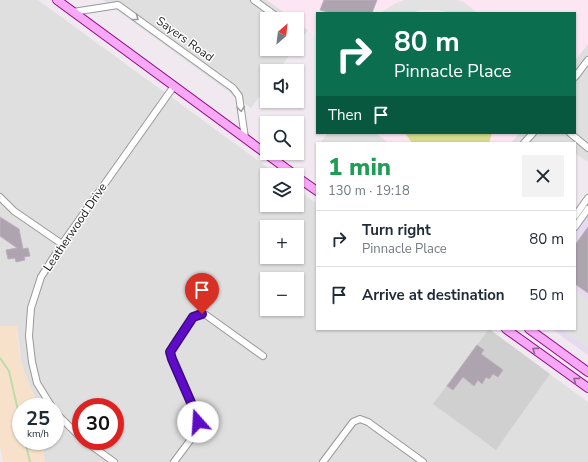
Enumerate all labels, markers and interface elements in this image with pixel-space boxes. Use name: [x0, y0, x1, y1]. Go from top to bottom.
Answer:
north arrow: [260, 12, 304, 56]
map controls: [260, 12, 304, 316]
one-way arrow: [131, 13, 138, 20]
street label: Sayers Road: [153, 13, 217, 65]
text: 80 m: [394, 23, 460, 61]
icon: right: [328, 28, 380, 80]
text: Pinnacle Place: [394, 59, 511, 83]
button: sound: [260, 64, 304, 108]
icon: arrive: [370, 104, 392, 126]
text: Then: [328, 105, 362, 125]
one-way arrow: [236, 106, 245, 113]
button: search: [260, 116, 304, 160]
text: 1 min: [328, 151, 391, 183]
button: close: [522, 155, 564, 197]
button: layers: [260, 168, 304, 212]
street label: Leatherwood Drive: [40, 180, 110, 274]
text: 130 m · 19:18: [328, 182, 410, 200]
button: +: [260, 220, 304, 264]
text: Turn right: [362, 220, 431, 240]
icon: right: [328, 228, 350, 250]
text: 80 m: [529, 229, 564, 249]
text: Pinnacle Place: [362, 240, 447, 258]
button: −: [260, 272, 304, 316]
pin: [185, 273, 219, 314]
icon: arrive: [191, 279, 213, 301]
icon: arrive: [328, 284, 350, 306]
text: Arrive at destination: [362, 285, 505, 305]
text: 50 m: [529, 285, 564, 305]
one-way arrow: [532, 347, 539, 355]
one-way arrow: [573, 377, 580, 385]
speed limit sign: 30: [72, 398, 124, 450]
position arrow: [177, 401, 219, 443]
text: 25: [26, 405, 50, 432]
text: km/h: [27, 427, 49, 441]

